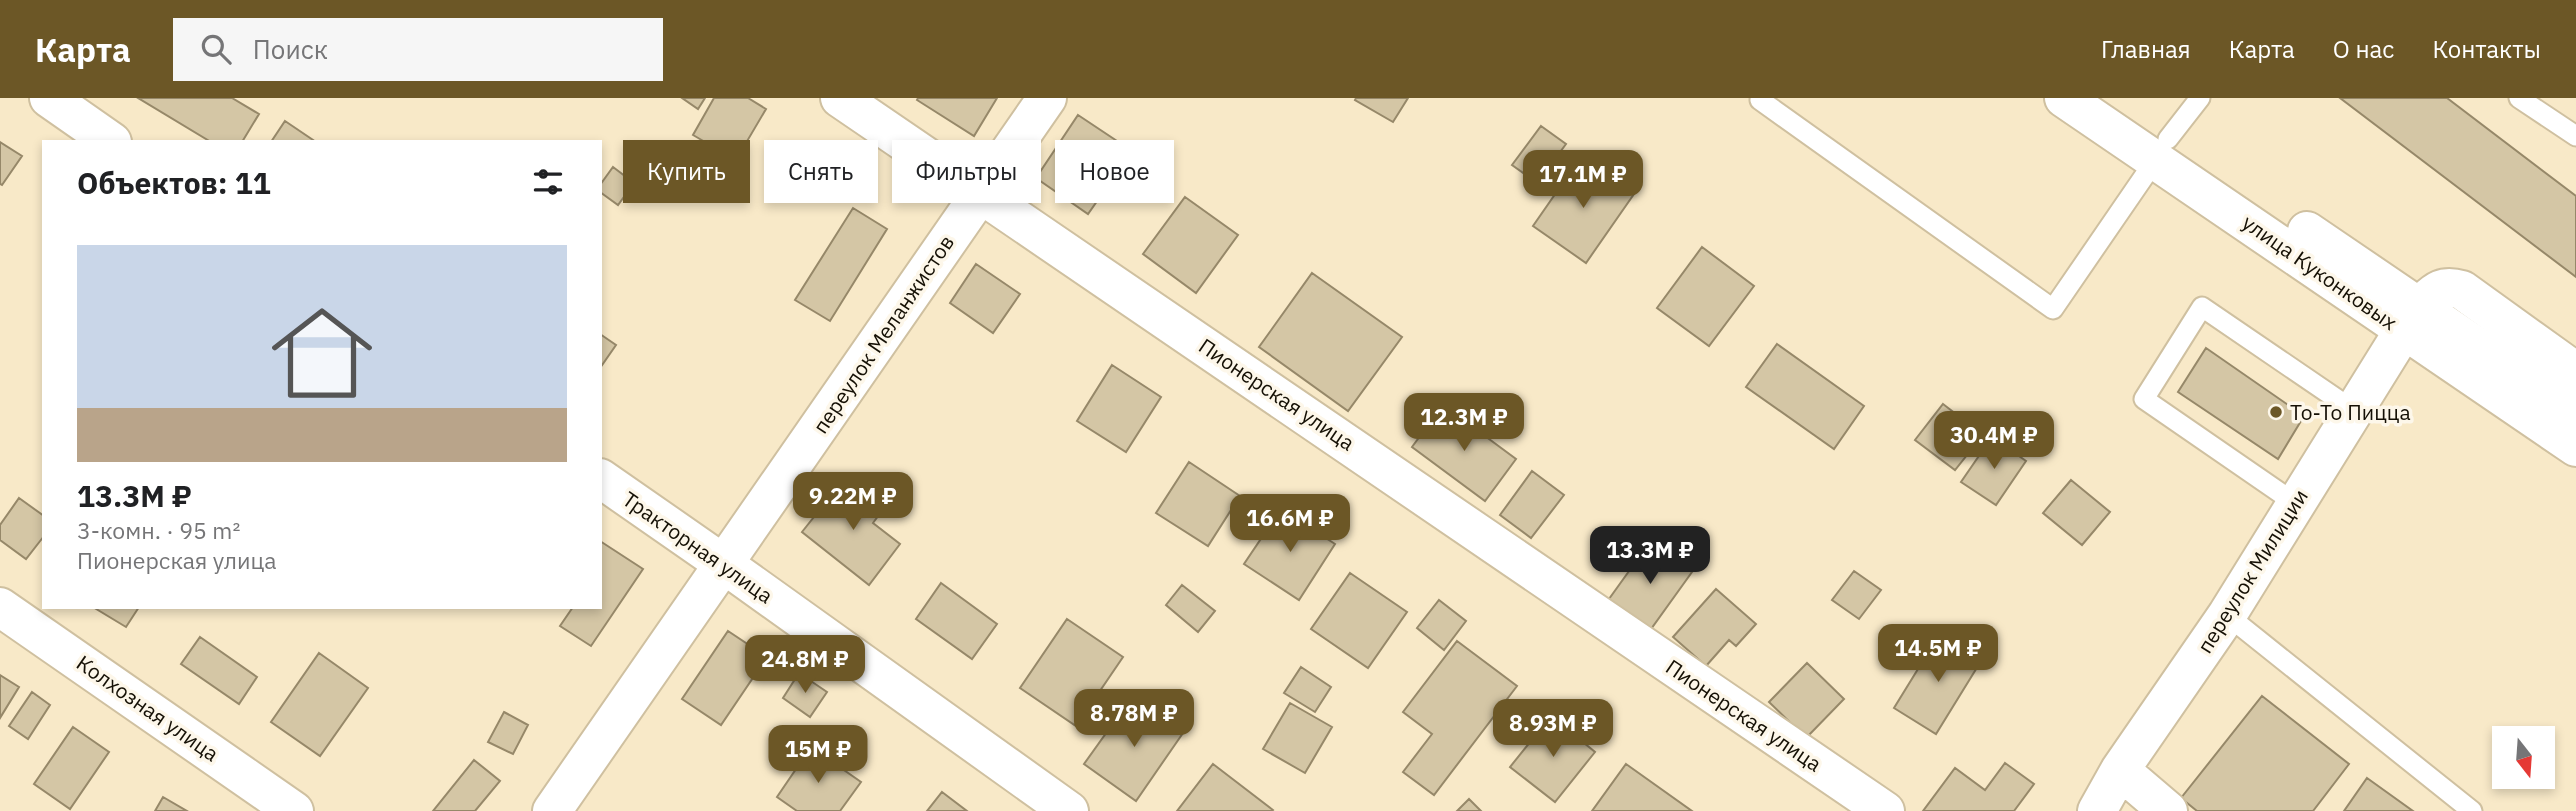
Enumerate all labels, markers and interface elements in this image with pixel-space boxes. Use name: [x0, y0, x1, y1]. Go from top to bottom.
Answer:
search box: [173, 18, 663, 81]
text: Карта: [35, 28, 131, 71]
icon: search: [197, 30, 235, 68]
text: Поиск: [253, 32, 328, 66]
text: Главная: [2101, 33, 2191, 65]
text: Карта: [2229, 33, 2295, 65]
text: О нас: [2333, 33, 2394, 65]
text: Контакты: [2432, 33, 2541, 65]
chip: Купить: [623, 140, 750, 203]
chip: Снять: [764, 140, 878, 203]
chip: Фильтры: [892, 140, 1041, 203]
chip: Новое: [1055, 140, 1174, 203]
pin: 17.1M ₽: [1518, 150, 1648, 210]
text: 17.1M ₽: [1539, 158, 1627, 188]
text: Объектов: 11: [77, 163, 271, 202]
icon: filters: [529, 163, 567, 201]
street label: улица Куконковых: [2237, 208, 2403, 336]
street label: переулок Меланжистов: [806, 229, 960, 439]
icon: home: [259, 290, 385, 416]
street label: Пионерская улица: [1194, 331, 1360, 457]
pin: 12.3M ₽: [1399, 394, 1529, 453]
place label: То-То Пицца: [2290, 398, 2411, 426]
text: 12.3M ₽: [1420, 401, 1508, 431]
marker: То-То Пицца: [2268, 404, 2284, 420]
pin: 30.4M ₽: [1929, 412, 2059, 471]
text: 30.4M ₽: [1950, 419, 2038, 449]
pin: 9.22M ₽: [788, 472, 918, 532]
text: 13.3M ₽: [77, 476, 192, 515]
text: 9.22M ₽: [809, 480, 897, 510]
street label: переулок Милиции: [2190, 484, 2314, 658]
street label: Тракторная улица: [617, 485, 779, 609]
pin: 16.6M ₽: [1225, 494, 1355, 554]
text: 16.6M ₽: [1246, 502, 1334, 532]
text: 3-комн. · 95 m²: [77, 515, 240, 545]
pin: 13.3M ₽: [1585, 526, 1715, 586]
text: 13.3M ₽: [1606, 534, 1694, 564]
text: Пионерская улица: [77, 545, 277, 575]
pin: 14.5M ₽: [1873, 624, 2003, 684]
text: 14.5M ₽: [1894, 632, 1982, 662]
pin: 24.8M ₽: [740, 636, 870, 695]
text: 24.8M ₽: [761, 643, 849, 673]
street label: Колхозная улица: [71, 649, 225, 767]
street label: Пионерская улица: [1661, 652, 1827, 778]
pin: 8.78M ₽: [1069, 690, 1199, 749]
text: 8.78M ₽: [1090, 697, 1178, 727]
pin: 8.93M ₽: [1488, 700, 1618, 759]
text: 8.93M ₽: [1509, 707, 1597, 737]
pin: 15M ₽: [769, 726, 867, 785]
north arrow: [2492, 726, 2555, 789]
map controls: [2492, 726, 2555, 789]
text: 15M ₽: [784, 733, 852, 763]

